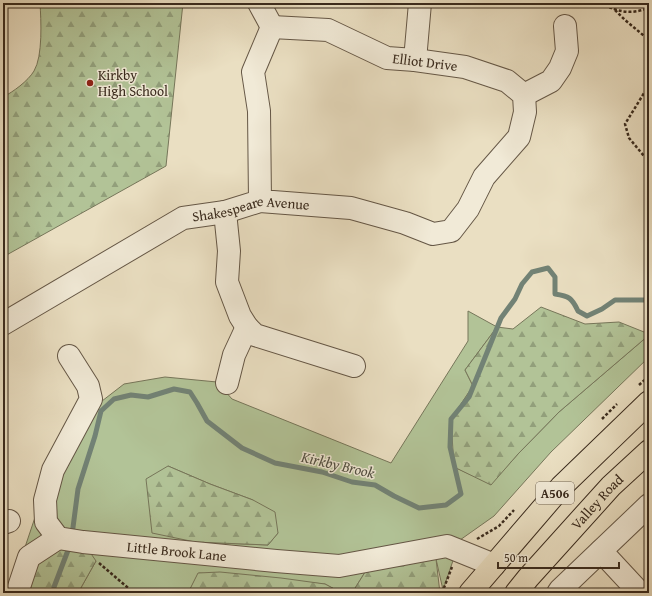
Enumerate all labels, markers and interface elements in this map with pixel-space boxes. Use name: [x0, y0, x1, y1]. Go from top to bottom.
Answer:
street label: Elliot Drive: [391, 48, 459, 76]
place label: Kirkby High School: [98, 65, 168, 101]
marker: Kirkby High School: [85, 78, 95, 88]
street label: Shakespeare Avenue: [191, 191, 311, 227]
water label: Kirkby Brook: [299, 446, 377, 483]
street label: Valley Road: [566, 469, 628, 534]
road number: A506: [536, 482, 574, 504]
street label: Little Brook Lane: [126, 536, 228, 566]
scale bar: [498, 544, 619, 570]
text: 50 m: [504, 549, 528, 566]

